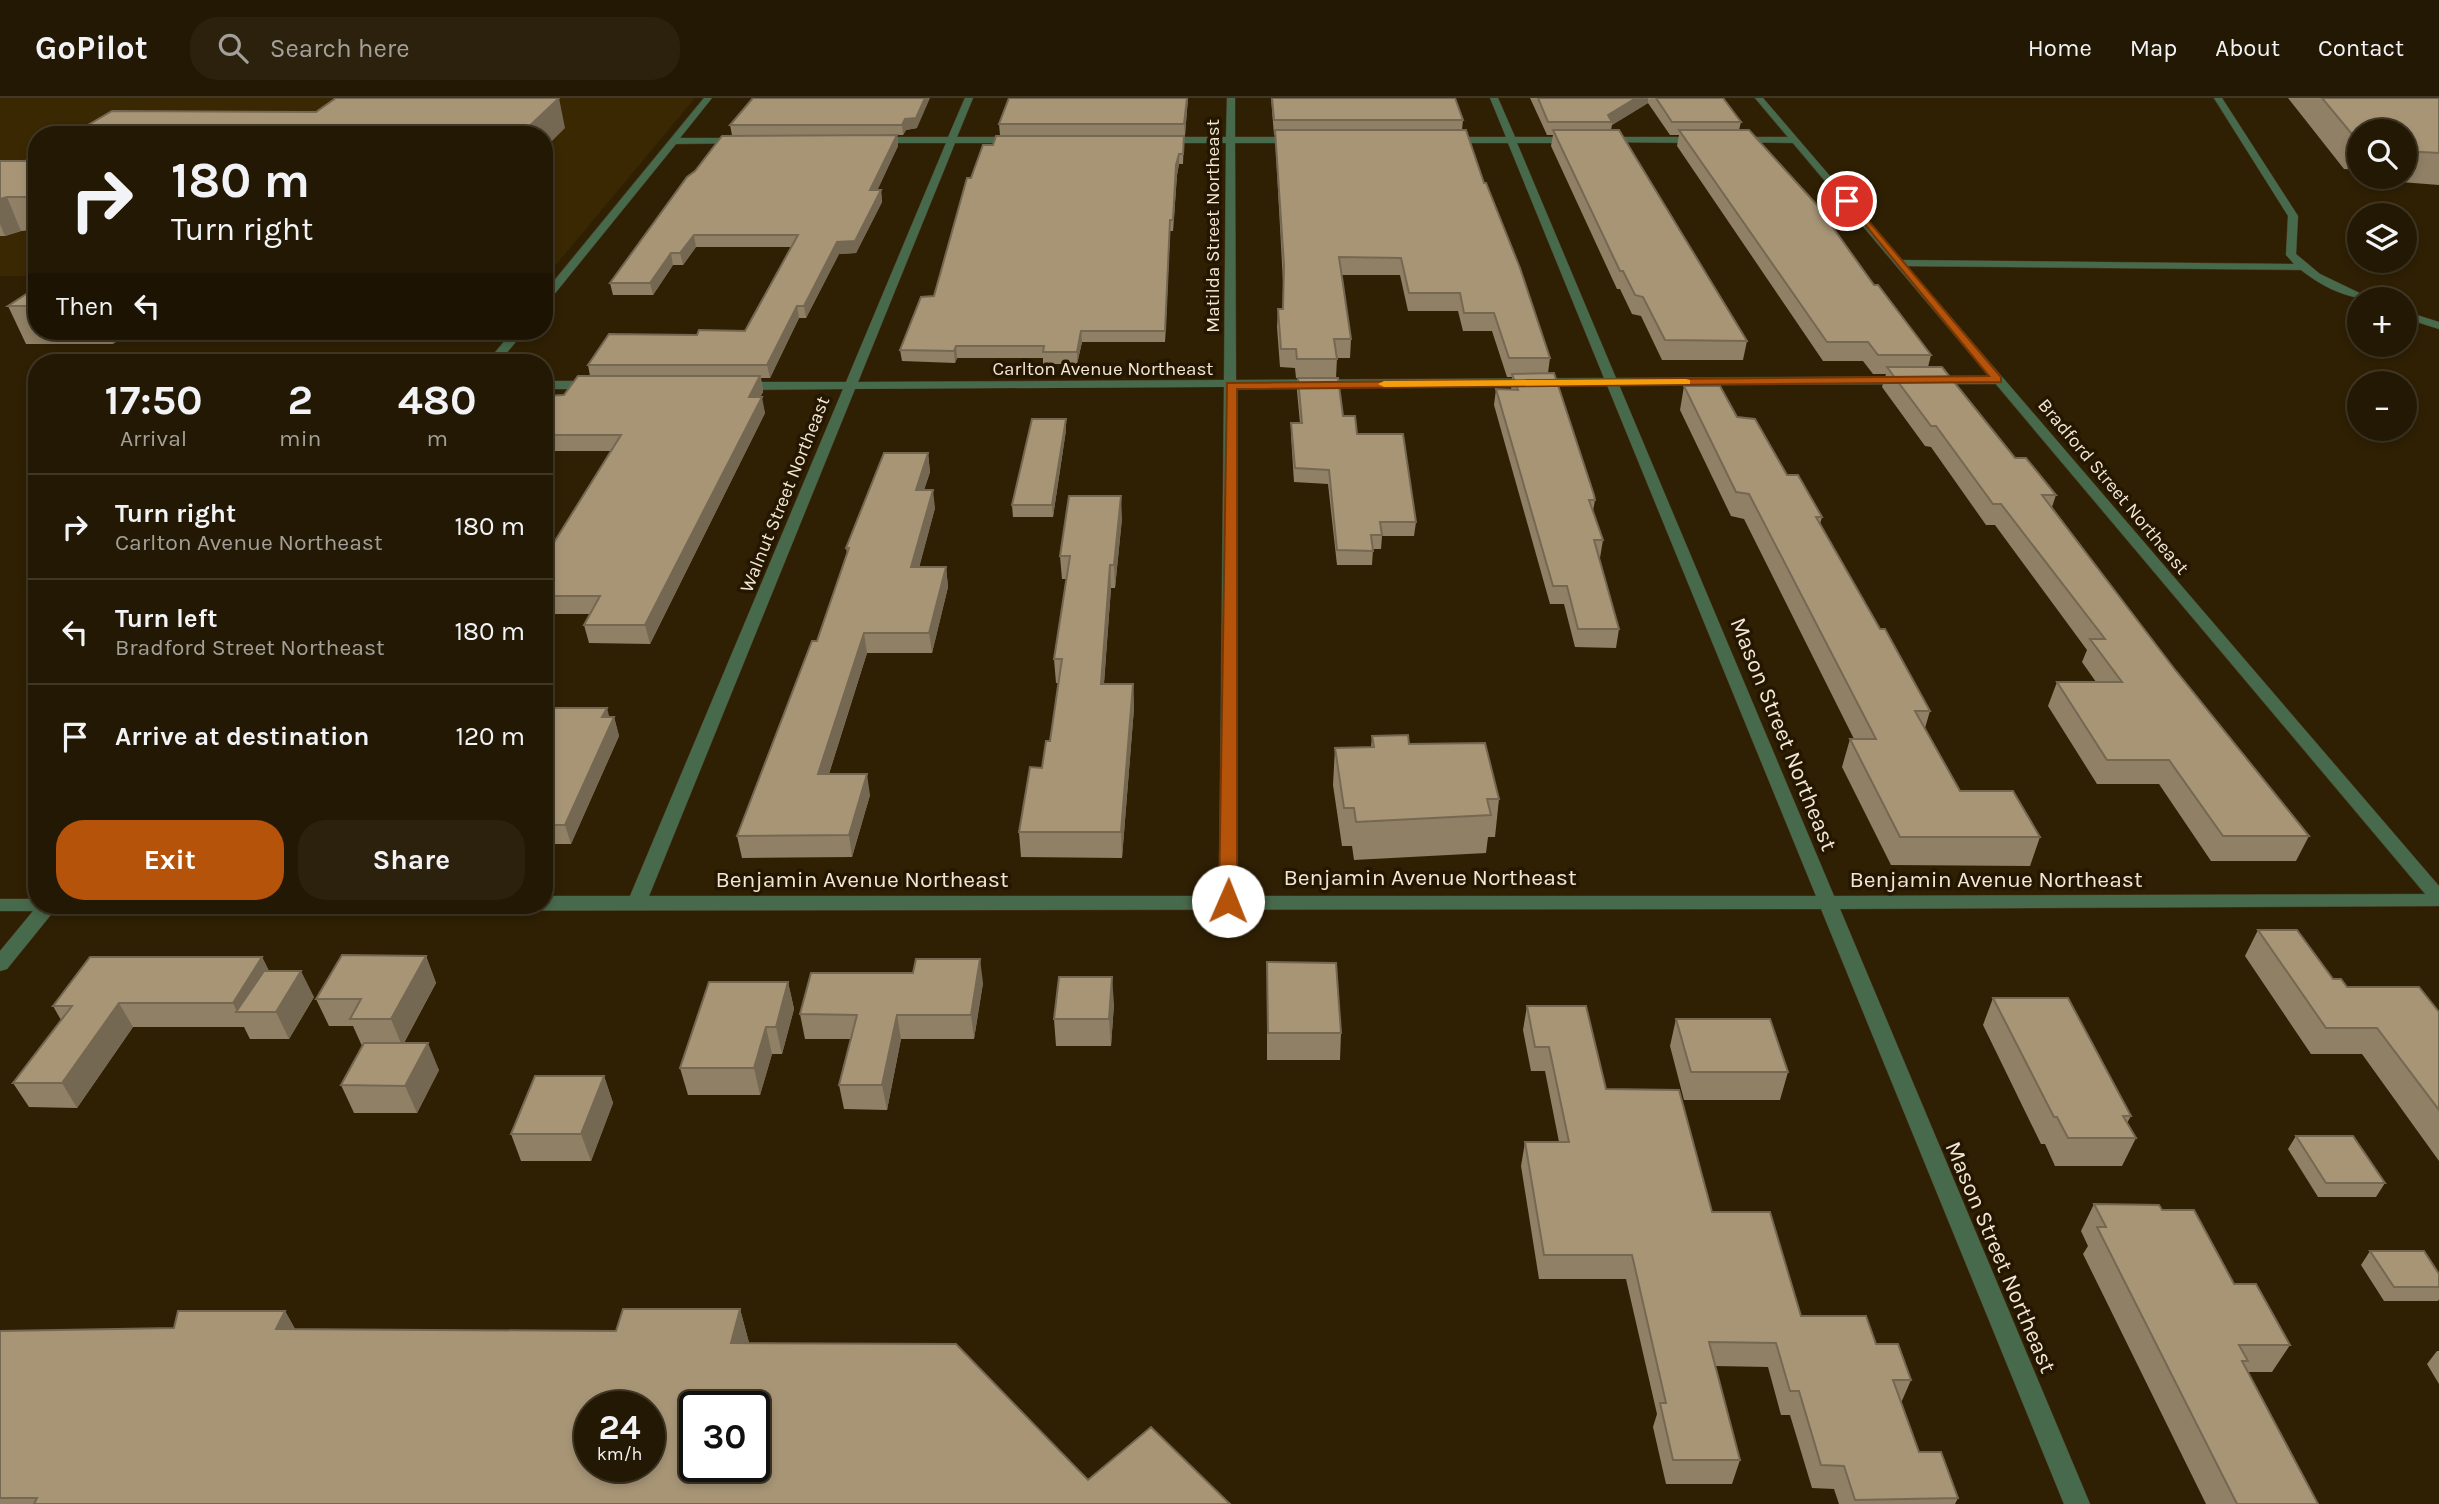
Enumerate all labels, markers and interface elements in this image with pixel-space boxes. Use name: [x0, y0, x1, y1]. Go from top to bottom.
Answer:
search box: [190, 17, 680, 80]
text: GoPilot: [35, 29, 148, 67]
icon: search: [214, 29, 252, 67]
text: Search here: [270, 33, 410, 64]
text: Home: [2028, 34, 2092, 62]
text: Map: [2130, 34, 2177, 62]
text: About: [2215, 34, 2280, 62]
text: Contact: [2318, 34, 2404, 62]
street label: Matilda Street Northeast: [1202, 119, 1224, 333]
map controls: [2347, 119, 2417, 441]
button: search: [2347, 119, 2417, 189]
text: 180 m: [171, 152, 310, 209]
icon: right: [56, 154, 147, 245]
pin: [1817, 171, 1877, 231]
icon: arrive: [1828, 182, 1866, 220]
button: layers: [2347, 203, 2417, 273]
text: Turn right: [171, 211, 313, 248]
icon: left: [128, 287, 166, 325]
button: +: [2347, 287, 2417, 357]
text: Then: [56, 291, 114, 322]
street label: Carlton Avenue Northeast: [992, 358, 1214, 380]
button: −: [2347, 371, 2417, 441]
text: 17:50: [104, 375, 203, 425]
text: 2: [288, 375, 313, 425]
text: 480: [398, 375, 477, 425]
street label: Walnut Street Northeast: [735, 393, 834, 596]
street label: Bradford Street Northeast: [2033, 394, 2193, 579]
text: Arrival: [120, 425, 187, 452]
text: min: [279, 425, 321, 452]
text: m: [426, 425, 448, 452]
text: Turn right: [115, 498, 236, 529]
icon: right: [56, 508, 94, 546]
text: 180 m: [455, 511, 525, 542]
text: Carlton Avenue Northeast: [115, 529, 383, 556]
text: Turn left: [115, 603, 217, 634]
icon: left: [56, 613, 94, 651]
street label: Mason Street Northeast: [1724, 614, 1843, 855]
text: 180 m: [455, 616, 525, 647]
text: Bradford Street Northeast: [115, 634, 385, 661]
icon: arrive: [56, 718, 94, 756]
text: Arrive at destination: [115, 721, 369, 752]
text: 120 m: [455, 721, 525, 752]
button: Exit: [56, 820, 284, 900]
button: Share: [298, 820, 525, 900]
position arrow: [1191, 864, 1265, 938]
street label: Benjamin Avenue Northeast: [1283, 864, 1577, 891]
street label: Benjamin Avenue Northeast: [715, 866, 1009, 893]
street label: Benjamin Avenue Northeast: [1849, 866, 2143, 893]
street label: Mason Street Northeast: [1939, 1137, 2062, 1377]
speed limit sign: 30: [679, 1391, 770, 1482]
text: 24: [599, 1407, 641, 1448]
text: km/h: [597, 1443, 642, 1465]

